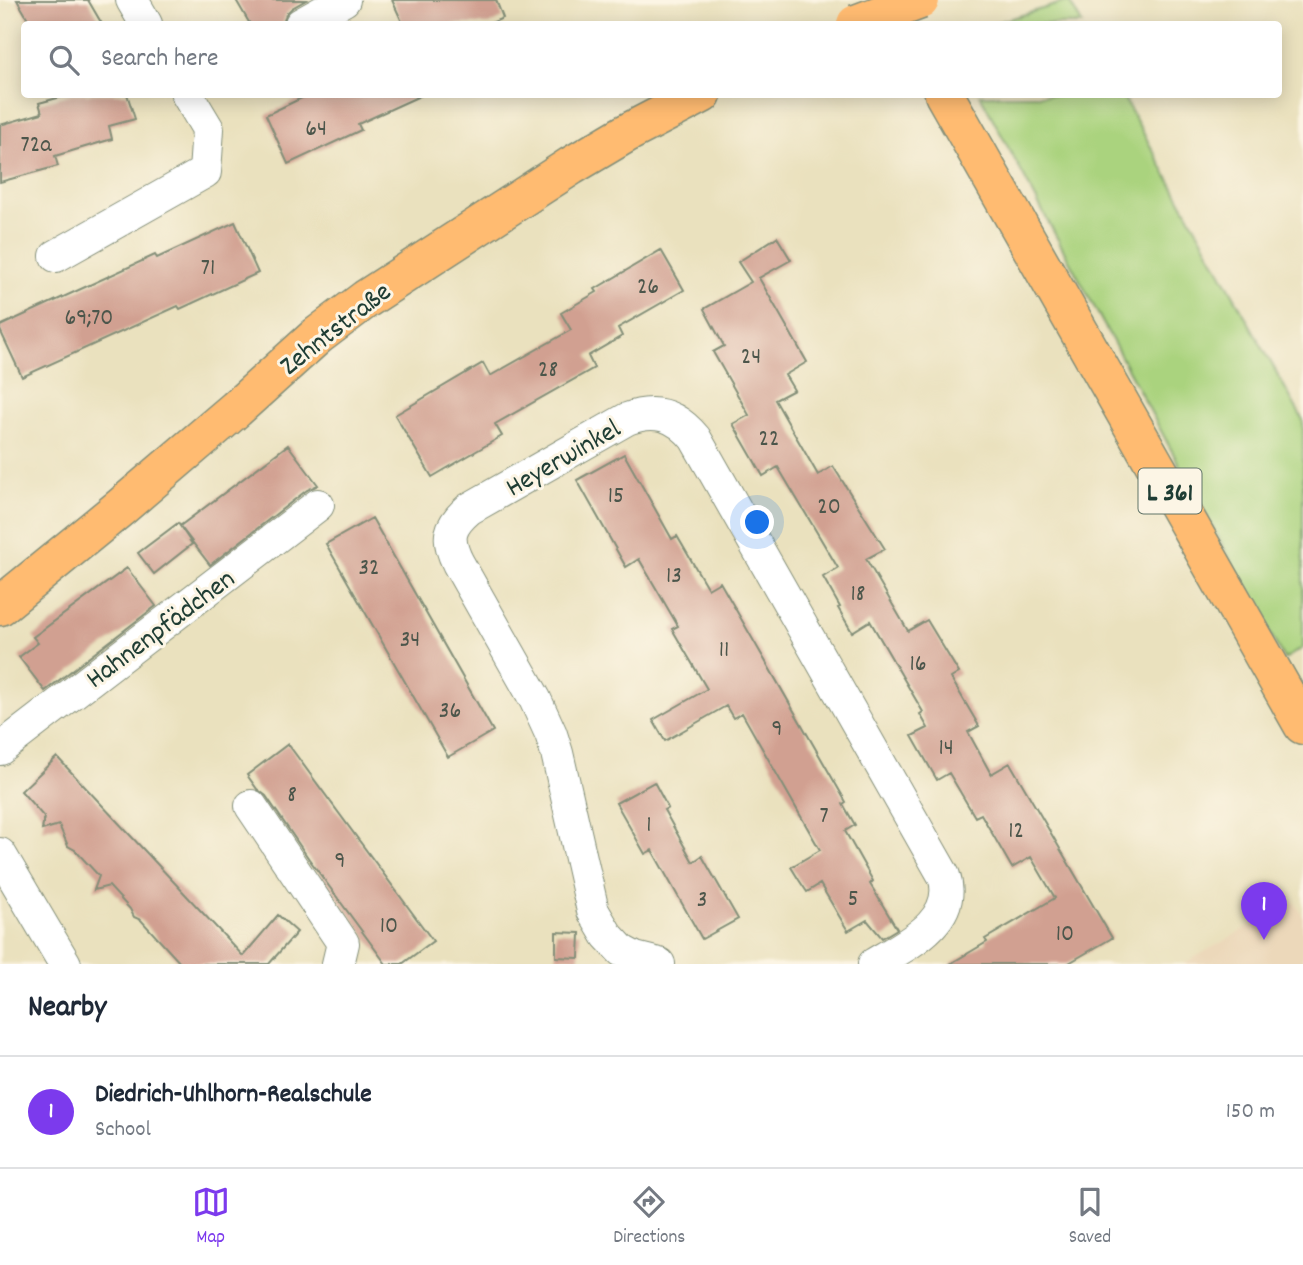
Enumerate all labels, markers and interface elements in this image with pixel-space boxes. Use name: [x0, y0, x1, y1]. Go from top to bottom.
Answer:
search box: [21, 21, 1282, 98]
icon: search: [45, 41, 83, 79]
text: Search here: [101, 41, 219, 78]
house number: 64: [305, 113, 327, 147]
house number: 72a: [21, 129, 52, 163]
house number: 71: [201, 252, 215, 286]
house number: 26: [637, 271, 659, 305]
street label: Zehntstraße: [273, 275, 401, 387]
house number: 69;70: [65, 302, 113, 336]
house number: 24: [741, 341, 761, 375]
house number: 28: [538, 354, 558, 388]
street label: Heyerwinkel: [499, 411, 630, 509]
house number: 22: [759, 423, 779, 457]
road number: L 361: [1138, 468, 1202, 513]
house number: 15: [608, 480, 624, 514]
house number: 20: [817, 491, 841, 525]
your location: [740, 505, 774, 539]
house number: 32: [358, 552, 380, 586]
house number: 13: [666, 560, 682, 594]
street label: Hahnenpfädchen: [79, 562, 245, 700]
house number: 18: [851, 578, 865, 612]
house number: 34: [400, 624, 420, 658]
house number: 11: [719, 634, 729, 668]
house number: 16: [909, 648, 927, 682]
house number: 36: [439, 695, 461, 729]
house number: 9: [772, 713, 783, 747]
house number: 14: [938, 732, 954, 766]
house number: 8: [287, 779, 297, 813]
house number: 7: [819, 800, 829, 834]
house number: 1: [646, 809, 652, 843]
house number: 12: [1008, 815, 1024, 849]
house number: 9: [335, 845, 346, 879]
pin: 1: [1241, 882, 1287, 940]
house number: 5: [847, 883, 859, 917]
house number: 3: [697, 884, 707, 918]
house number: 10: [380, 910, 398, 944]
house number: 10: [1056, 918, 1074, 952]
text: Nearby: [28, 988, 106, 1031]
text: Diedrich-Uhlhorn-Realschule: [95, 1077, 372, 1114]
text: 1: [48, 1096, 54, 1129]
text: 150 m: [1226, 1096, 1275, 1129]
text: School: [95, 1114, 151, 1147]
tab: Map: [192, 1183, 230, 1252]
tab: Directions: [613, 1183, 685, 1252]
tab: Saved: [1069, 1183, 1111, 1252]

